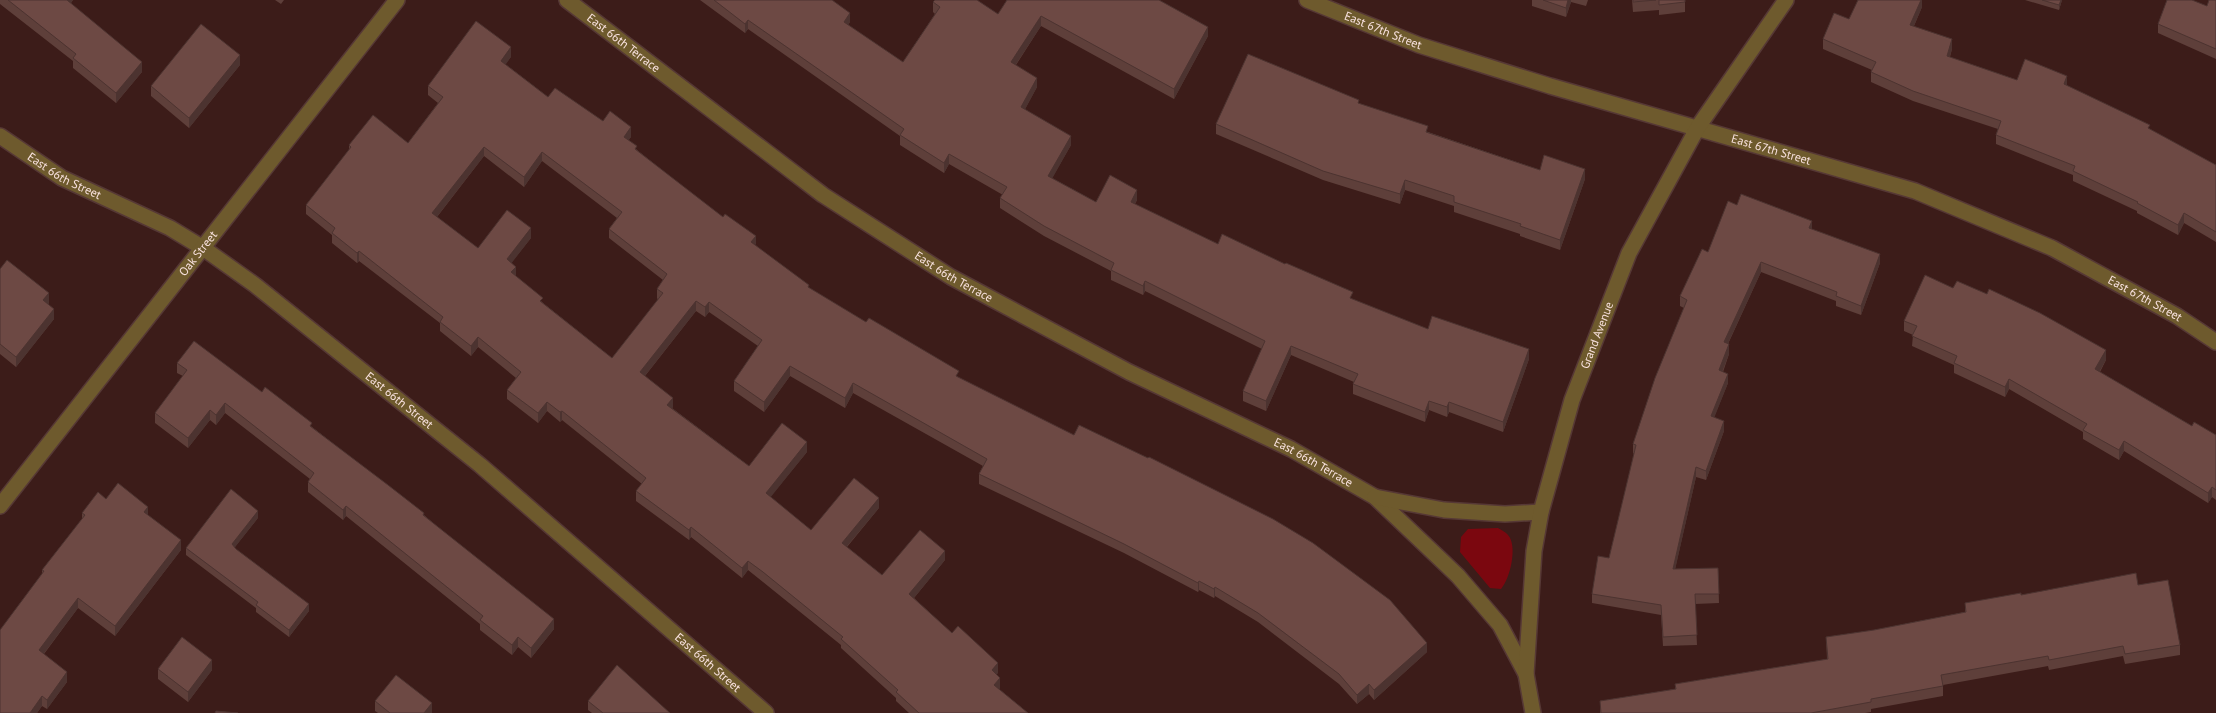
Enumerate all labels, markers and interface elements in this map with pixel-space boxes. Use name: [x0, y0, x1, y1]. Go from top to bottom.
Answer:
street label: East 67th Street: [1342, 8, 1424, 52]
street label: East 66th Terrace: [584, 10, 663, 75]
street label: East 67th Street: [1730, 131, 1813, 168]
street label: East 66th Street: [25, 149, 104, 202]
street label: Oak Street: [175, 227, 220, 279]
street label: East 66th Terrace: [912, 248, 995, 305]
street label: East 67th Street: [2106, 272, 2185, 324]
street label: Grand Avenue: [1577, 299, 1616, 371]
street label: East 66th Street: [363, 368, 436, 432]
street label: East 66th Terrace: [1272, 434, 1356, 490]
street label: East 66th Street: [672, 630, 744, 695]

